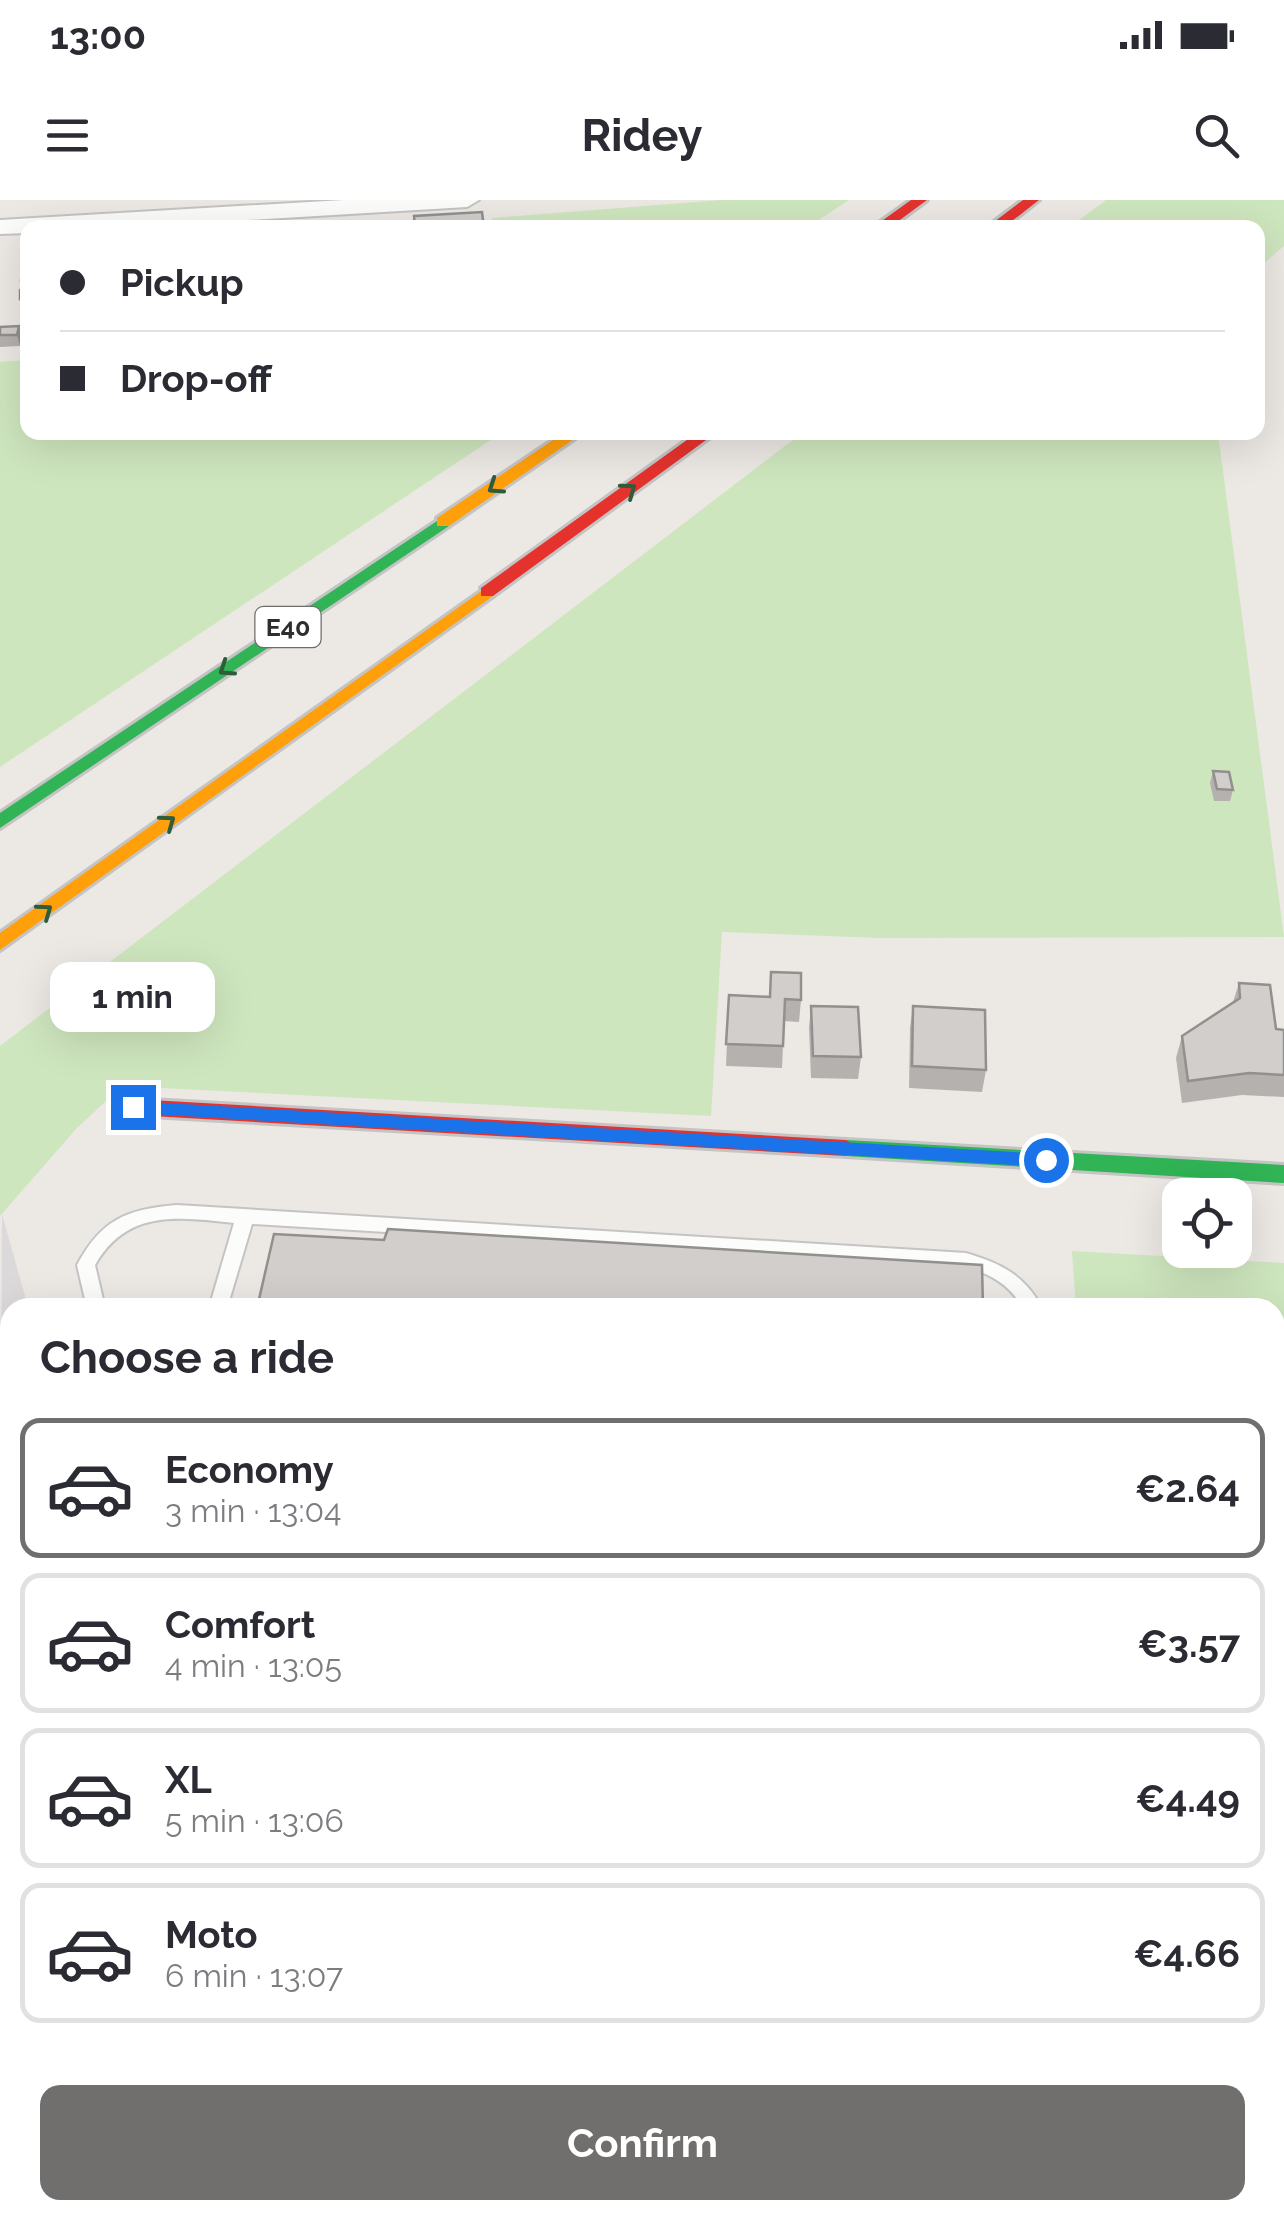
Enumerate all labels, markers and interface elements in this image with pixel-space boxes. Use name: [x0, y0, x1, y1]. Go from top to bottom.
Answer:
text: 13:00: [50, 13, 146, 58]
icon: menu: [40, 108, 95, 163]
icon: search: [1189, 108, 1244, 163]
text: Ridey: [581, 109, 703, 162]
text: Pickup: [120, 260, 244, 305]
text: Drop-off: [120, 356, 272, 401]
one-way arrow: [488, 475, 507, 493]
one-way arrow: [618, 485, 636, 502]
road number: E40: [256, 607, 320, 647]
one-way arrow: [219, 657, 238, 675]
one-way arrow: [157, 816, 176, 835]
one-way arrow: [33, 905, 52, 923]
callout: 1 min: [51, 962, 216, 1032]
text: 1 min: [92, 978, 173, 1015]
route end: [111, 1085, 156, 1130]
route start: [1024, 1138, 1069, 1183]
map controls: [1162, 1178, 1252, 1268]
button: locate: [1162, 1178, 1252, 1268]
text: Choose a ride: [40, 1331, 334, 1384]
icon: car: [45, 1443, 135, 1533]
text: Economy: [165, 1447, 334, 1492]
text: €2.64: [1135, 1466, 1240, 1511]
text: 3 min · 13:04: [165, 1492, 342, 1529]
icon: car: [45, 1598, 135, 1688]
text: Comfort: [165, 1602, 315, 1647]
text: €3.57: [1138, 1621, 1240, 1666]
text: 4 min · 13:05: [165, 1647, 342, 1684]
icon: car: [45, 1753, 135, 1843]
text: XL: [165, 1757, 212, 1802]
text: €4.49: [1135, 1776, 1240, 1821]
text: 5 min · 13:06: [165, 1802, 344, 1839]
icon: car: [45, 1908, 135, 1998]
text: Moto: [165, 1912, 258, 1957]
text: €4.66: [1133, 1931, 1240, 1976]
text: 6 min · 13:07: [165, 1957, 343, 1994]
button: Confirm: [40, 2085, 1245, 2200]

